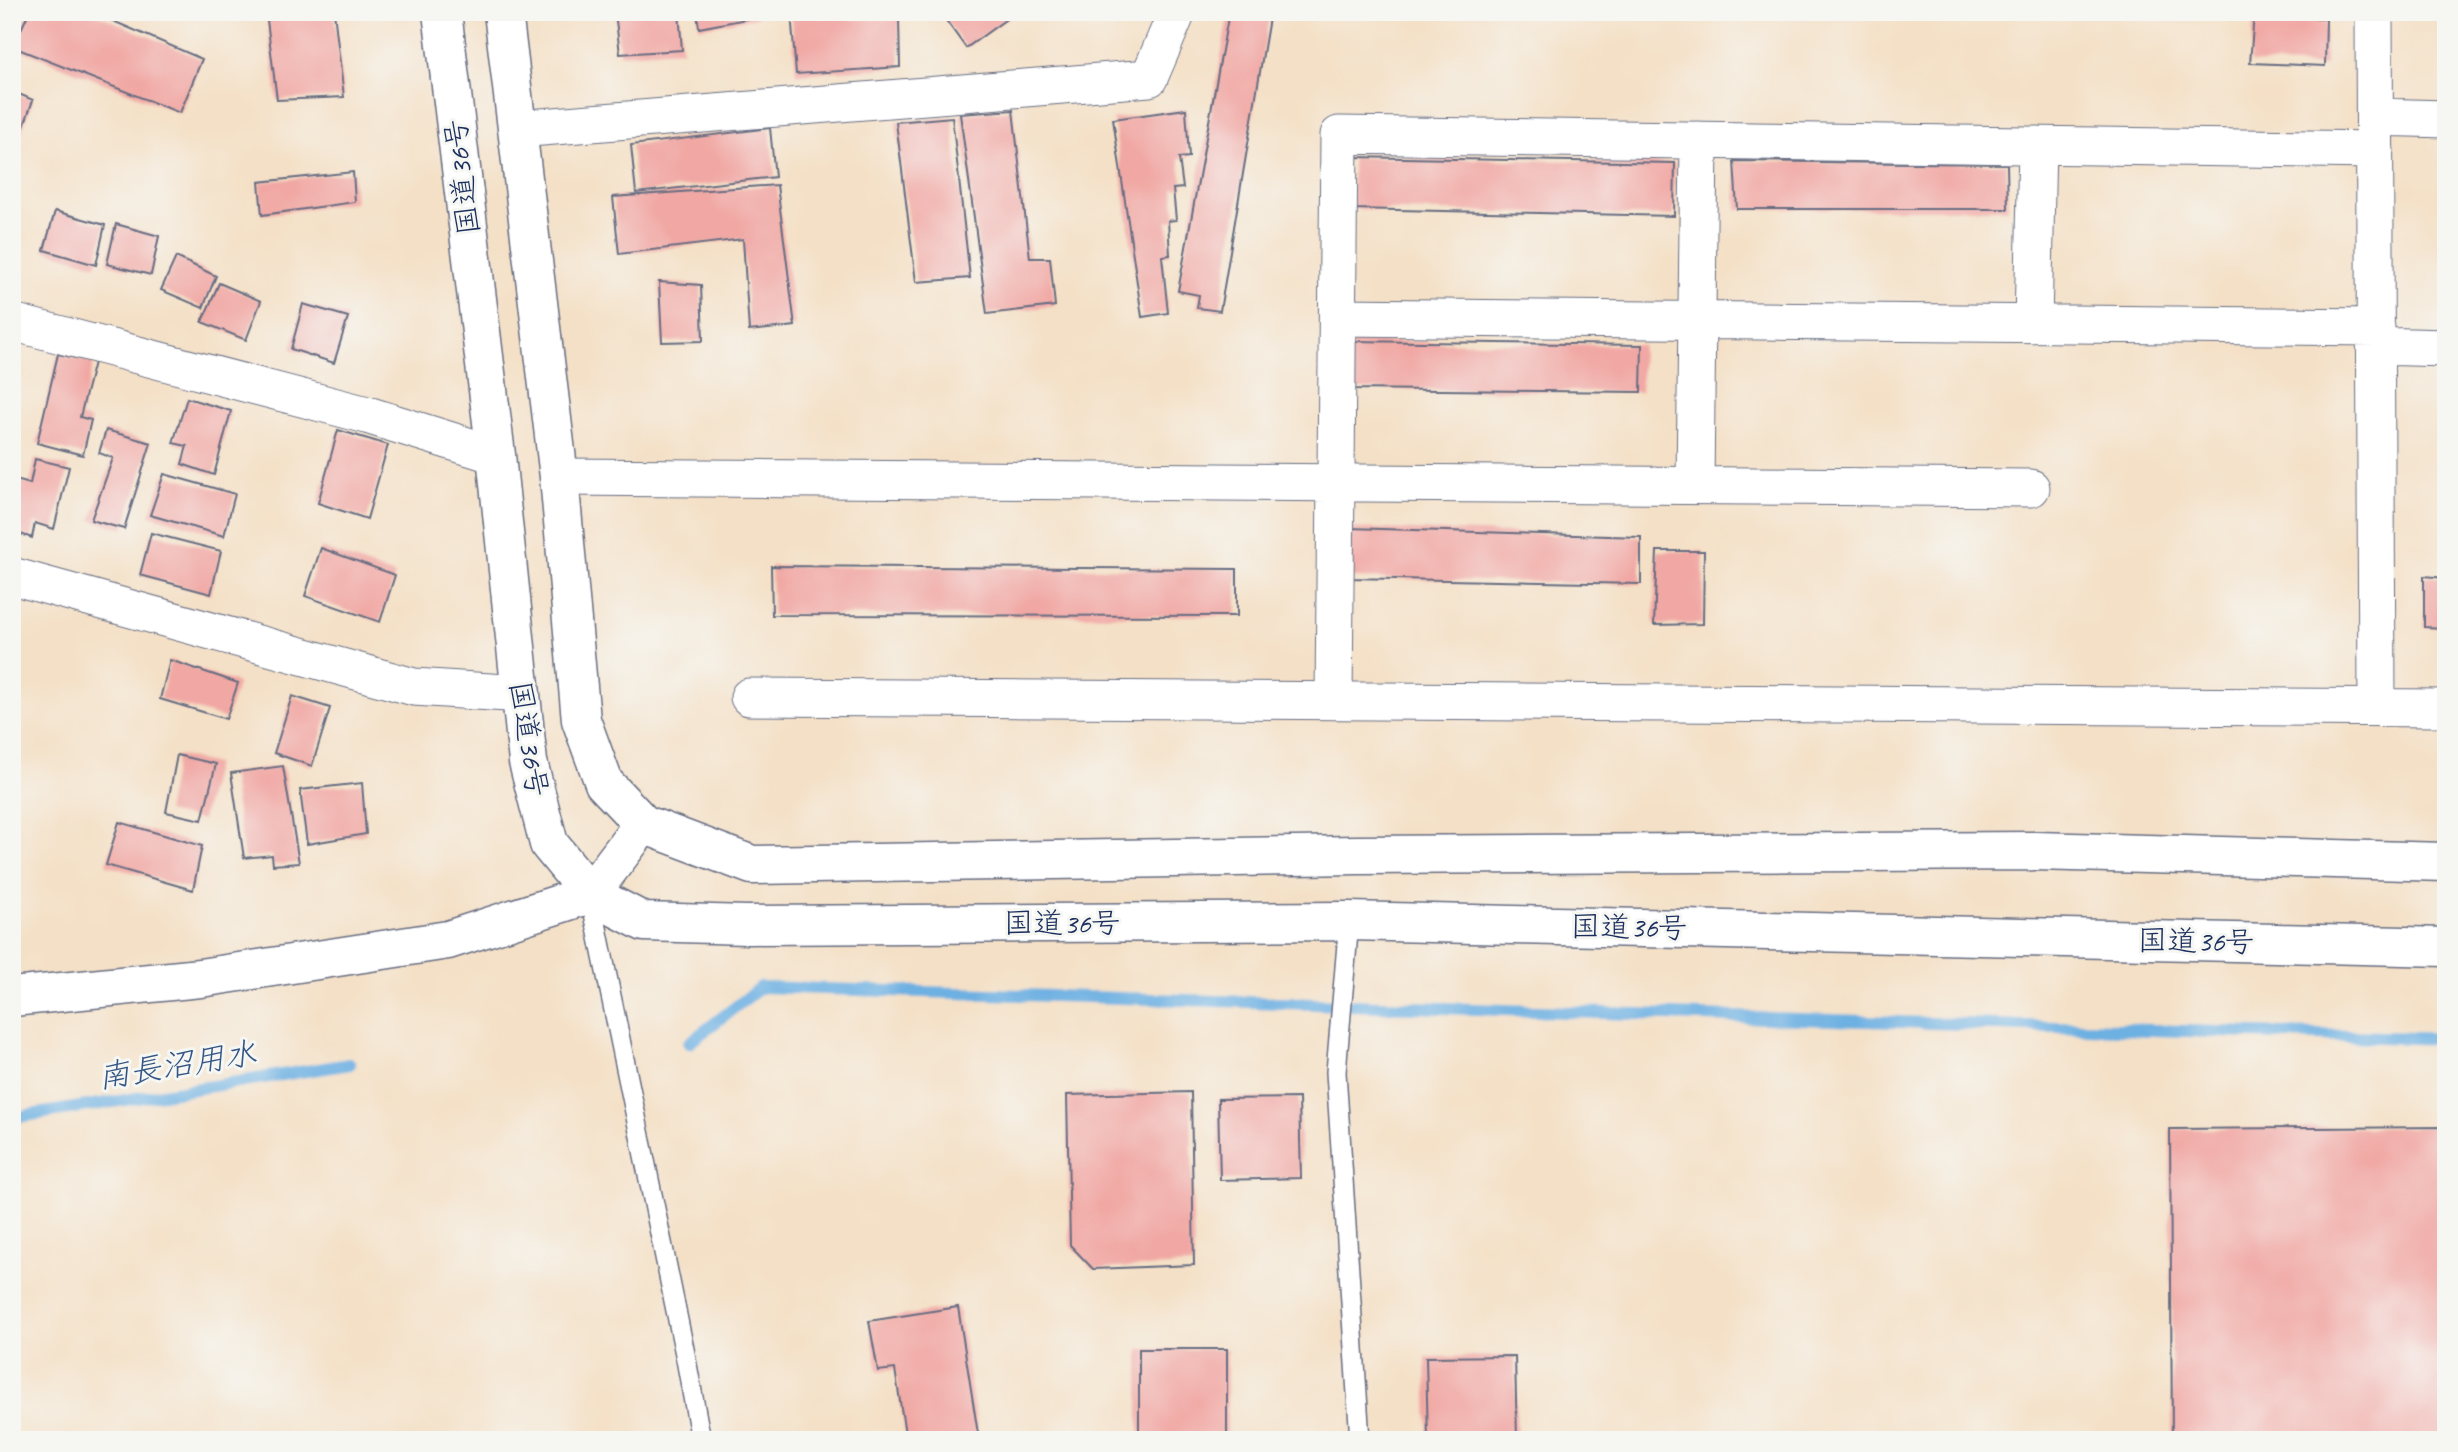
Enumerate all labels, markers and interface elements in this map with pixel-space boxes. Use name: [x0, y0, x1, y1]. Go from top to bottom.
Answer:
street label: 国道36号: [436, 117, 488, 237]
street label: 国道36号: [501, 678, 557, 800]
street label: 国道36号: [1004, 904, 1121, 942]
street label: 国道36号: [1570, 907, 1688, 947]
street label: 国道36号: [2137, 921, 2255, 961]
water label: 南長沼用水: [95, 1032, 259, 1098]

